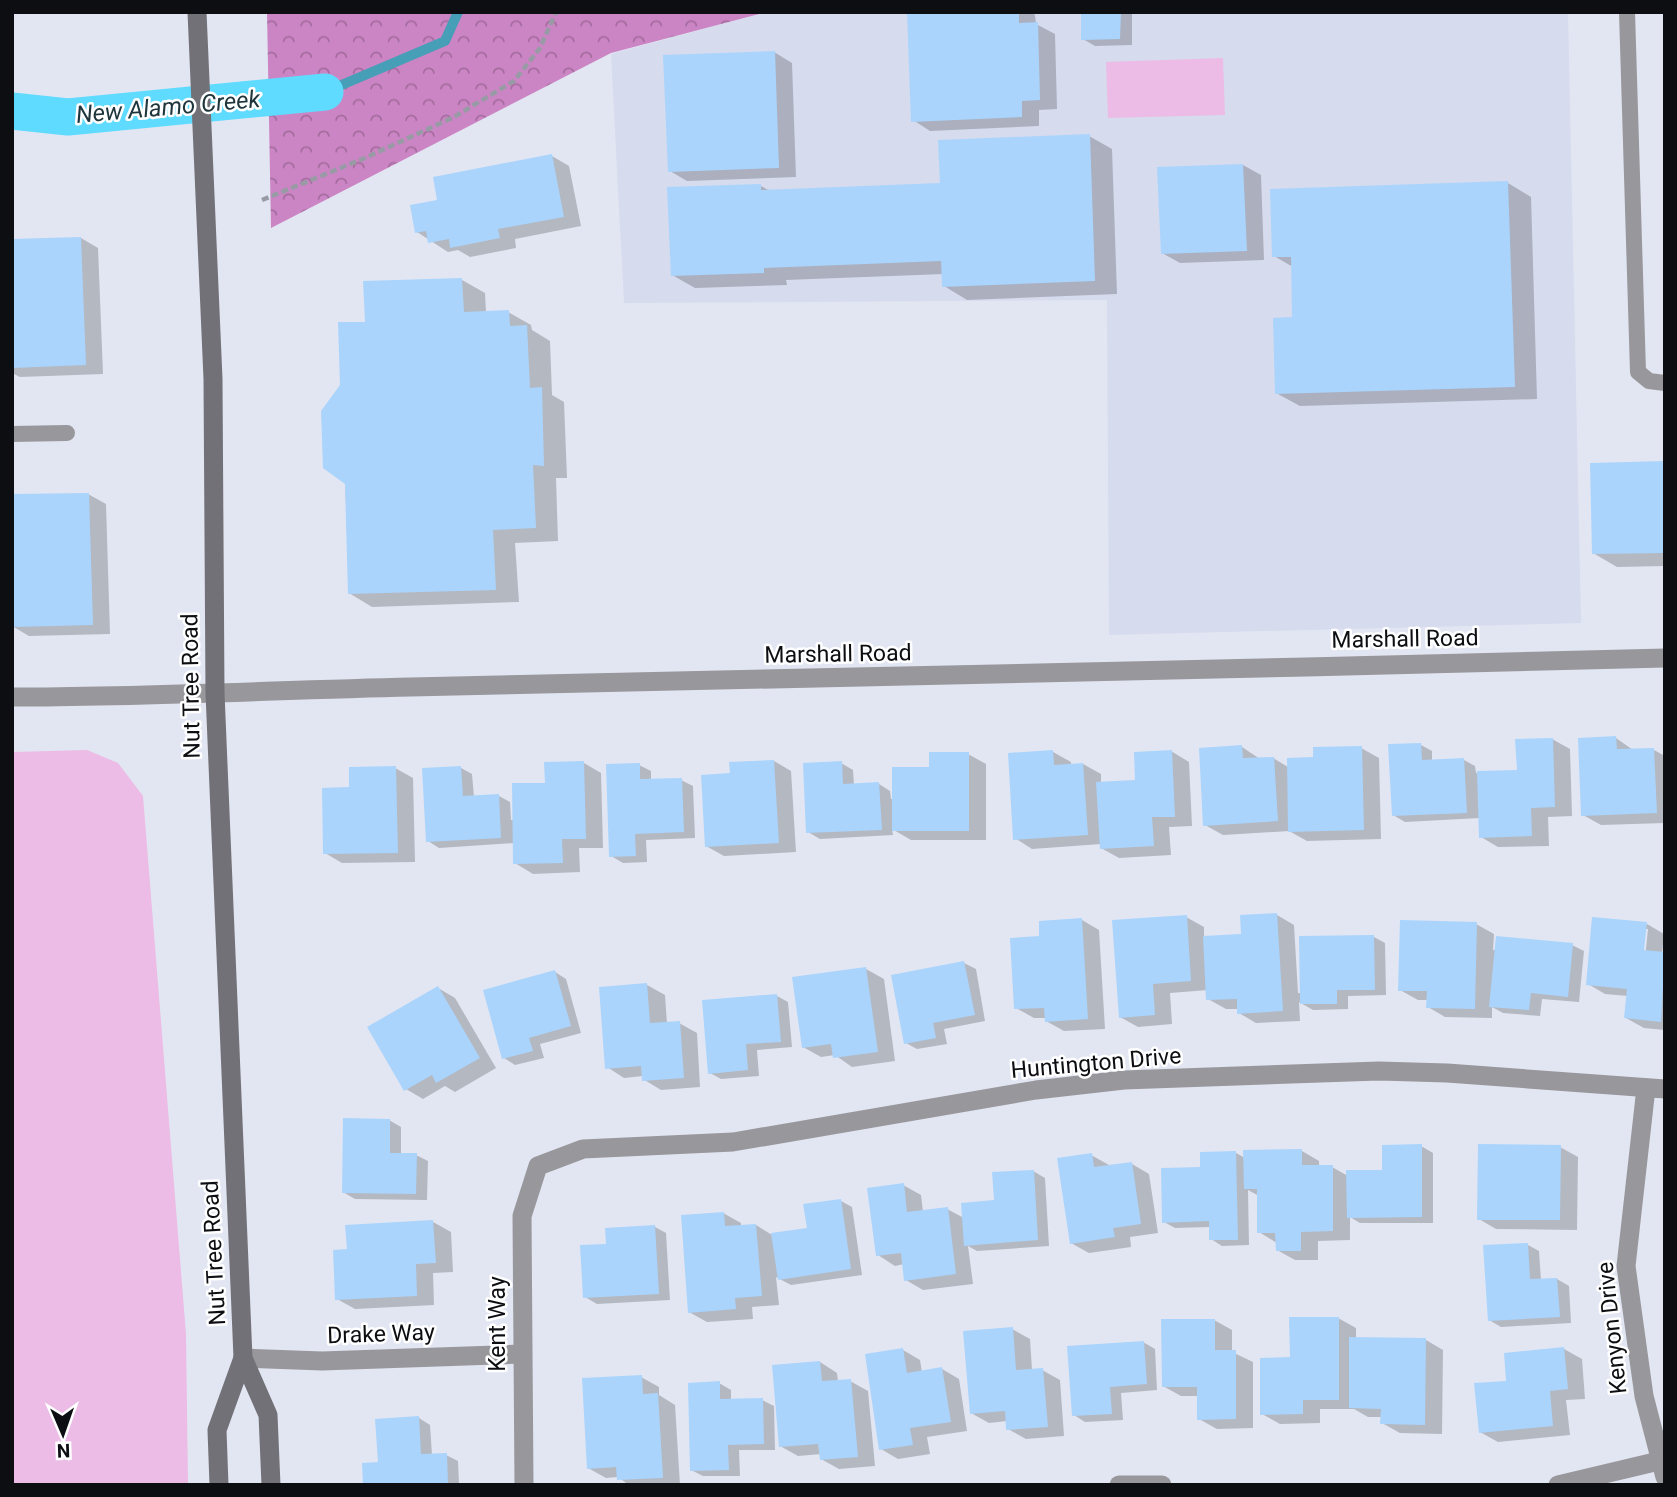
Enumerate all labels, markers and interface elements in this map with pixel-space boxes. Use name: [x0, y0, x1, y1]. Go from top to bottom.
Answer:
water label: New Alamo Creek: [75, 85, 262, 129]
street label: Nut Tree Road: [176, 613, 206, 759]
street label: Marshall Road: [1331, 624, 1479, 654]
street label: Marshall Road: [764, 639, 912, 669]
street label: Huntington Drive: [1010, 1042, 1182, 1084]
street label: Nut Tree Road: [197, 1180, 231, 1326]
street label: Kenyon Drive: [1592, 1260, 1632, 1396]
street label: Kent Way: [484, 1276, 511, 1372]
street label: Drake Way: [327, 1319, 435, 1349]
north arrow: [28, 1399, 98, 1469]
text: N: [56, 1439, 71, 1462]

